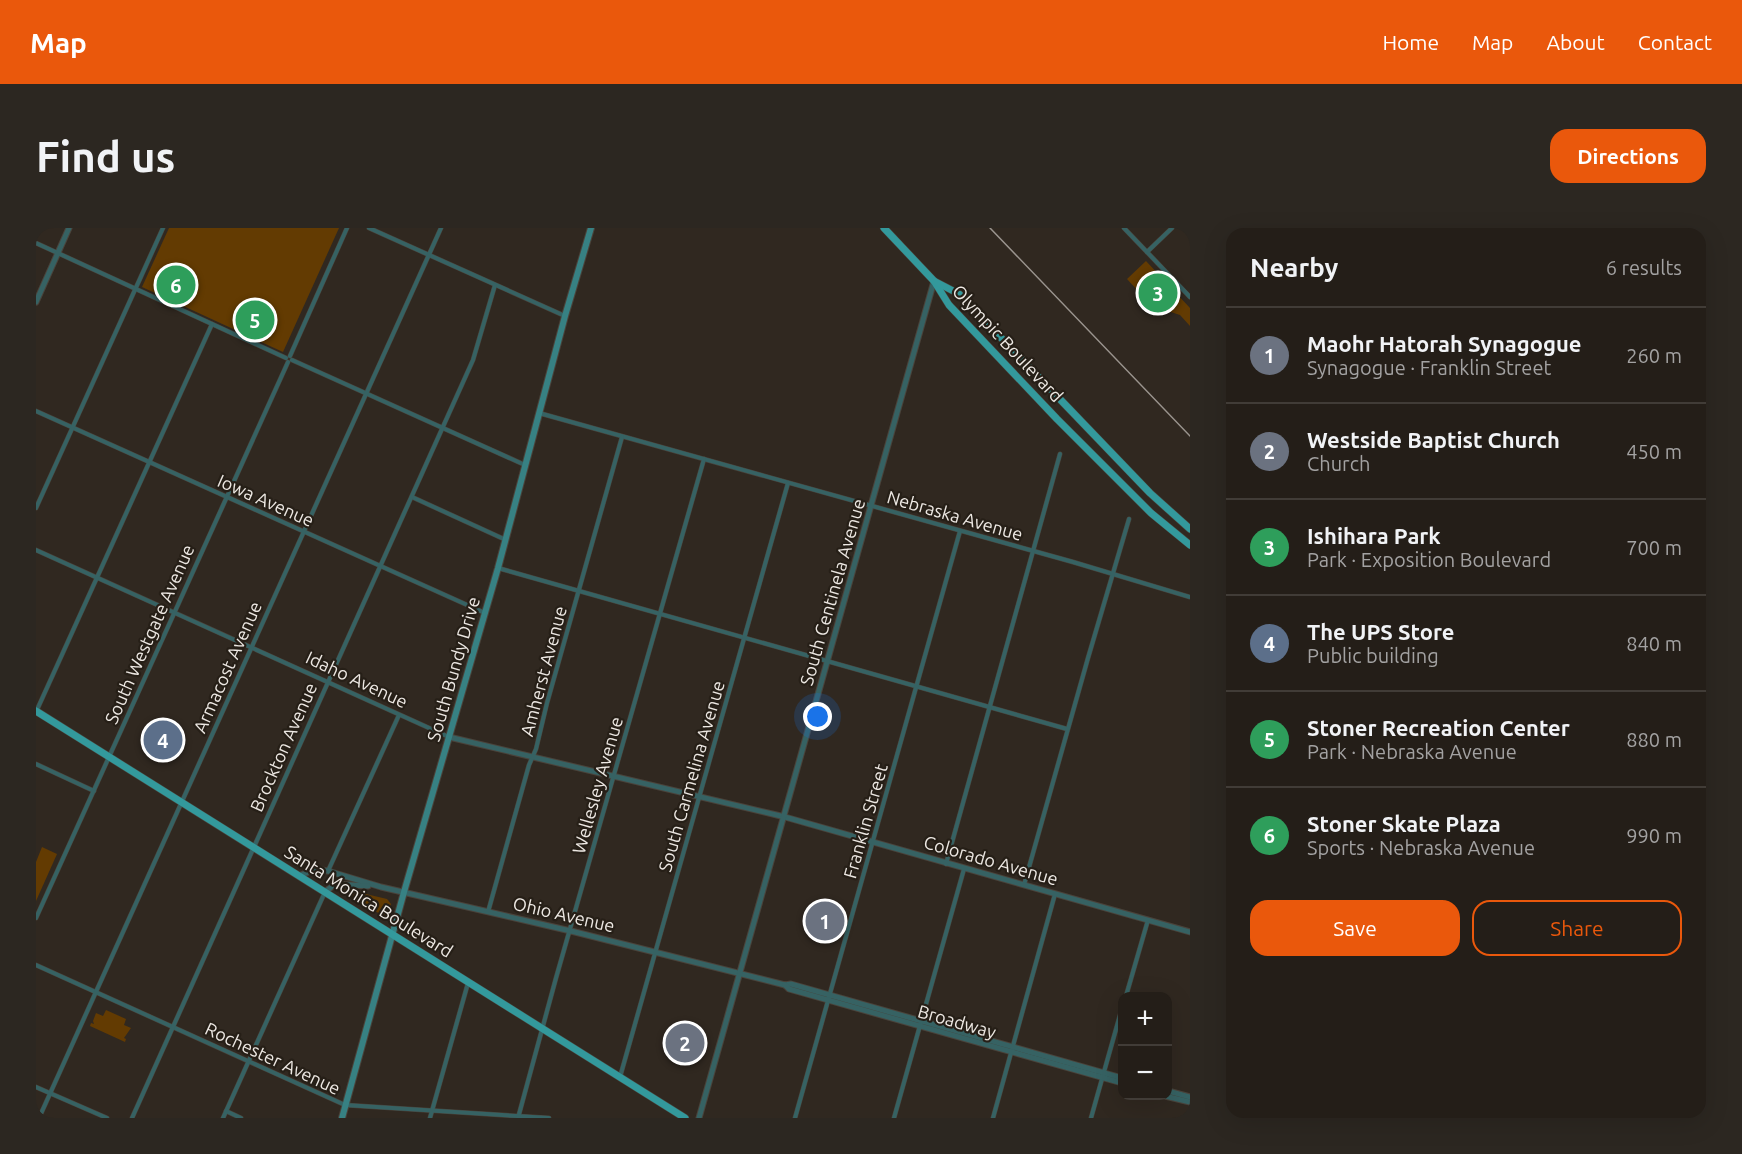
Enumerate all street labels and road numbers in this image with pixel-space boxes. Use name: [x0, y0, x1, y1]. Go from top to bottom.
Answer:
street label: Olympic Boulevard: [949, 280, 1067, 406]
street label: Iowa Avenue: [215, 470, 317, 530]
street label: Nebraska Avenue: [885, 486, 1025, 544]
street label: South Centinela Avenue: [796, 496, 868, 688]
street label: South Westgate Avenue: [100, 541, 198, 727]
street label: South Bundy Drive: [423, 594, 483, 744]
street label: Armacost Avenue: [189, 598, 265, 736]
street label: Amherst Avenue: [516, 604, 570, 738]
street label: Idaho Avenue: [303, 647, 411, 711]
street label: South Carmelina Avenue: [654, 678, 728, 874]
street label: Brockton Avenue: [246, 680, 320, 814]
street label: Wellesley Avenue: [568, 714, 626, 856]
street label: Franklin Street: [839, 761, 891, 881]
street label: Colorado Avenue: [922, 831, 1060, 889]
street label: Santa Monica Boulevard: [281, 841, 457, 961]
street label: Ohio Avenue: [511, 893, 617, 935]
street label: Broadway: [916, 1000, 999, 1042]
street label: Rochester Avenue: [202, 1018, 344, 1098]

